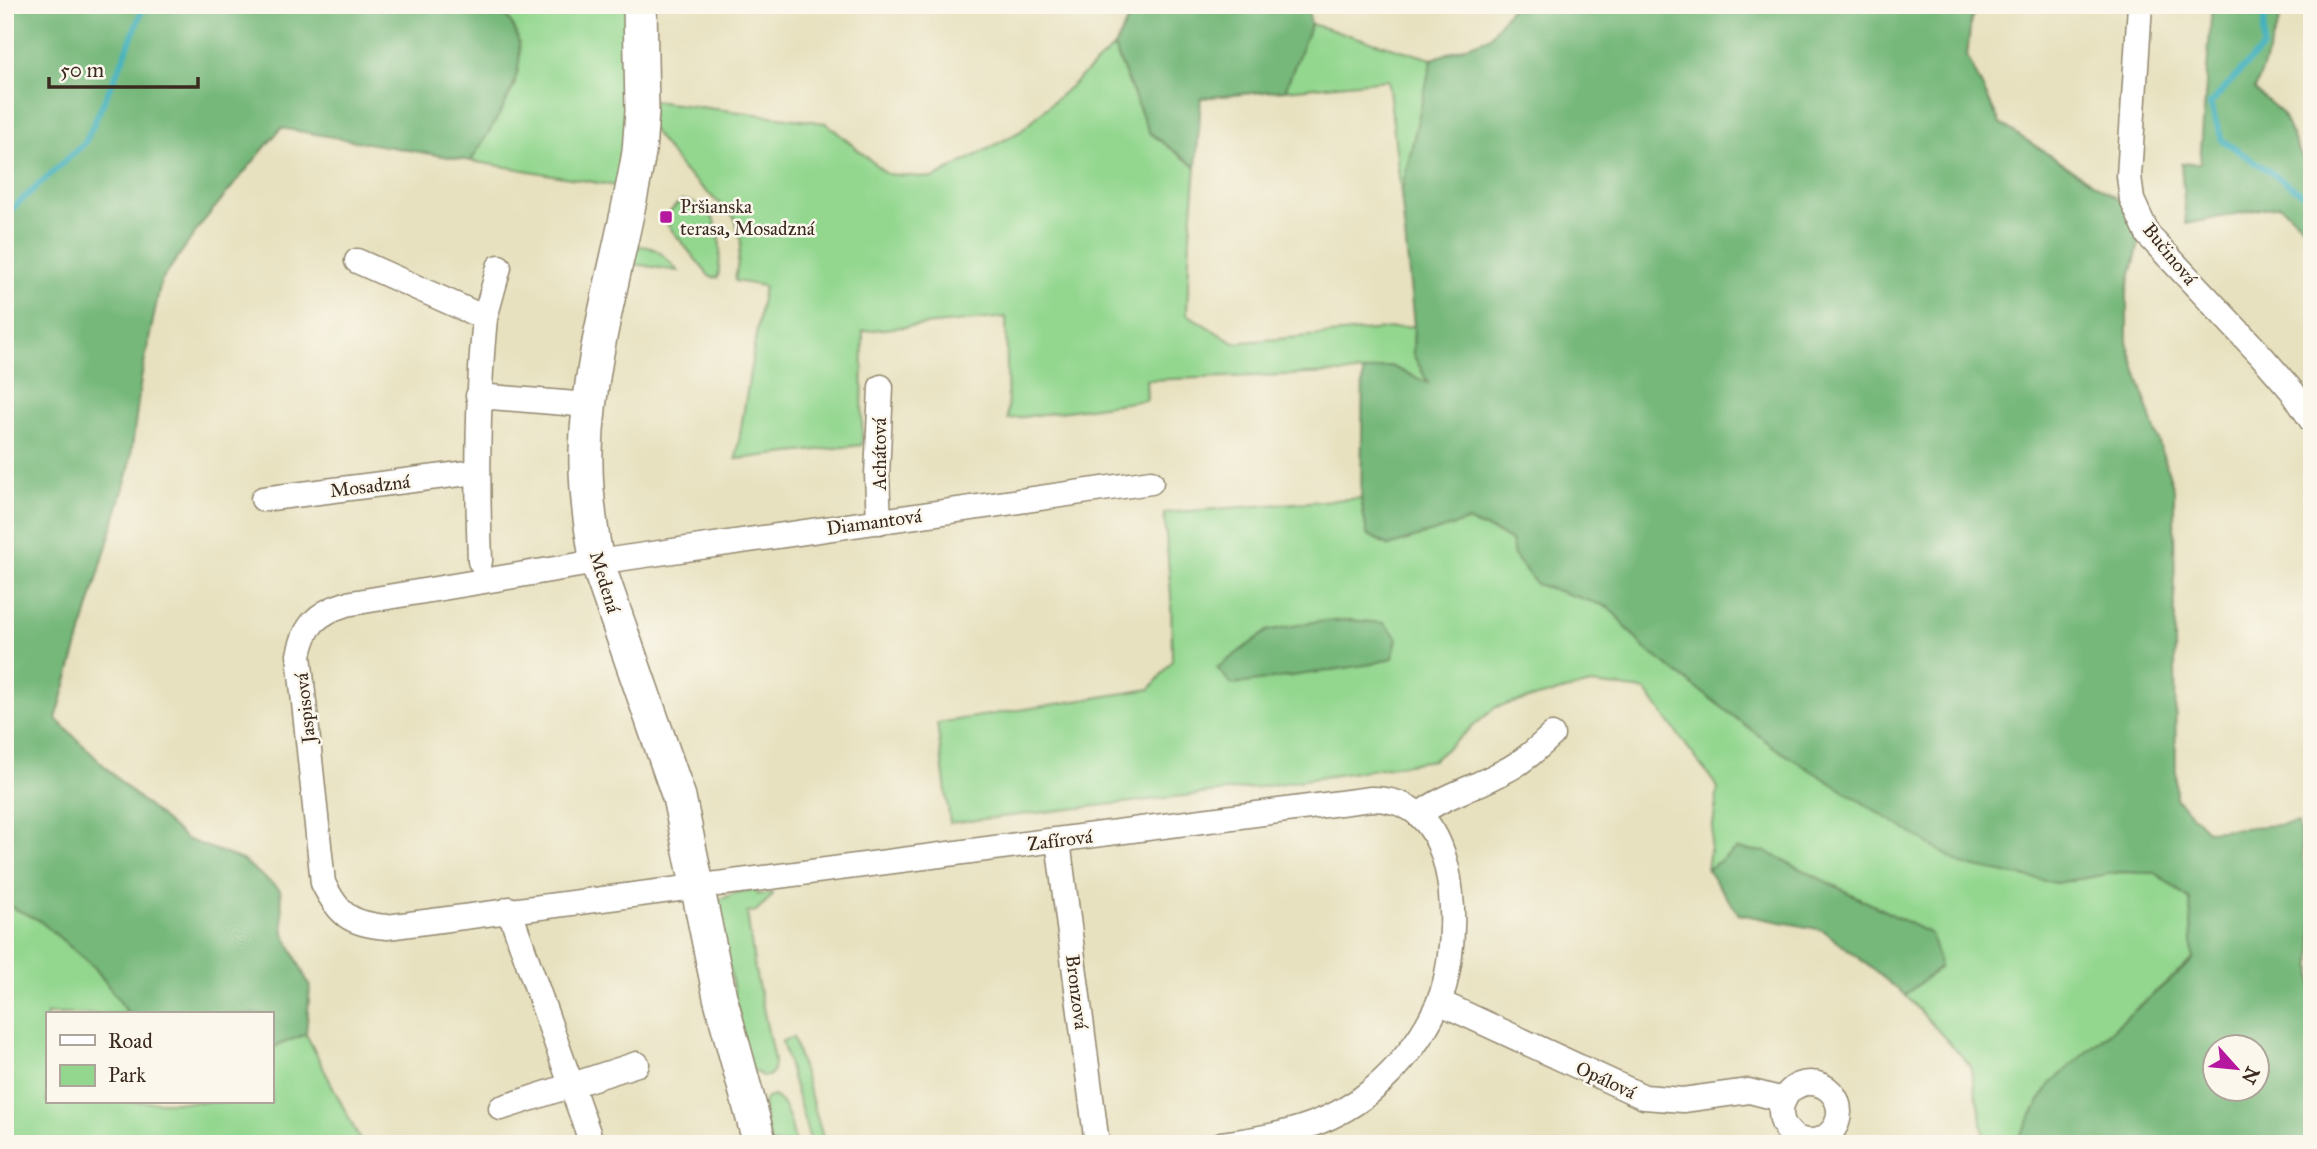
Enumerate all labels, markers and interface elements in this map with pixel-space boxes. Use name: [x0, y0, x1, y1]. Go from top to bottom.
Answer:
scale bar: [49, 46, 198, 90]
text: 50 m: [60, 57, 105, 83]
place label: Pršianska terasa, Mosadzná: [680, 195, 816, 240]
marker: Pršianska terasa, Mosadzná: [658, 209, 674, 225]
street label: Bučinová: [2138, 218, 2202, 290]
street label: Achátová: [868, 417, 891, 491]
street label: Mosadzná: [329, 470, 412, 502]
street label: Diamantová: [825, 504, 924, 540]
street label: Medená: [585, 548, 626, 616]
street label: Jaspisová: [290, 671, 321, 746]
street label: Zafírová: [1026, 824, 1095, 855]
street label: Bronzová: [1061, 953, 1093, 1032]
legend: [46, 1012, 273, 1104]
text: Road: [108, 1028, 153, 1054]
north arrow: [2202, 1034, 2272, 1104]
street label: Opálová: [1572, 1056, 1641, 1104]
text: Park: [108, 1062, 146, 1088]
text: N: [2237, 1063, 2265, 1088]

